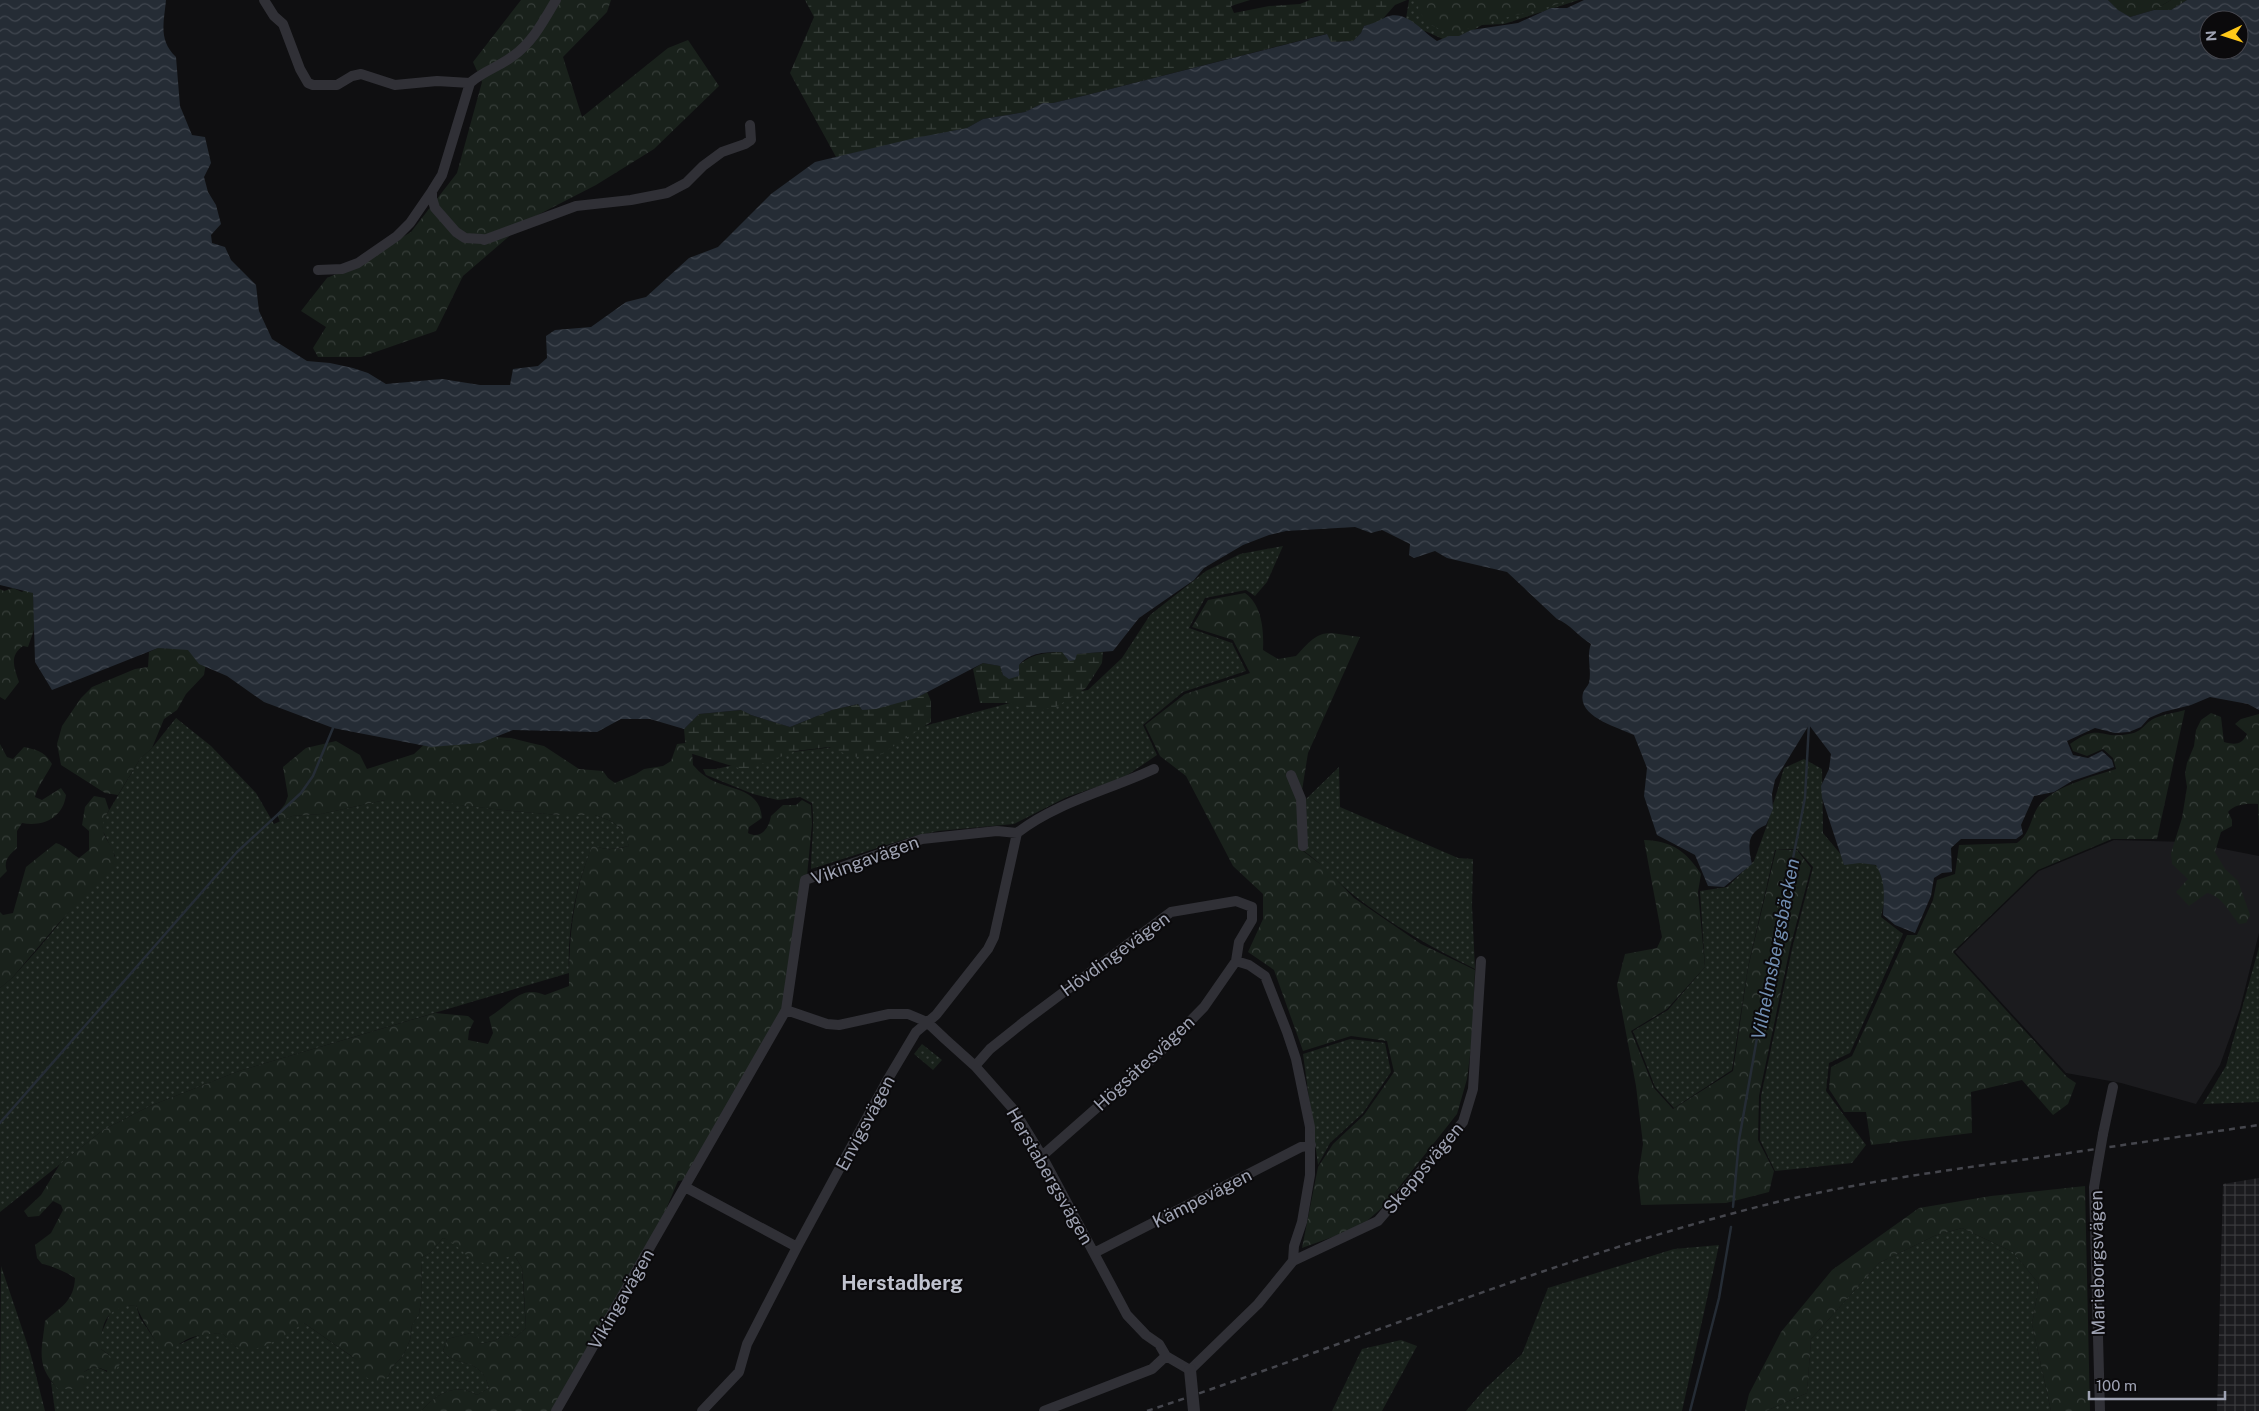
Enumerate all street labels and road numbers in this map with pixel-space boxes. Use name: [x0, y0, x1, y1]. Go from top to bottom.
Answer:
street label: Vikingavägen: [808, 831, 922, 889]
street label: Hövdingevägen: [1056, 907, 1174, 1001]
street label: Högsätesvägen: [1089, 1011, 1199, 1115]
street label: Envigsvägen: [831, 1072, 899, 1174]
street label: Herstabergsvägen: [1002, 1104, 1098, 1248]
street label: Skeppsvägen: [1379, 1118, 1467, 1218]
street label: Kämpevägen: [1149, 1164, 1255, 1232]
street label: Marieborgsvägen: [2085, 1190, 2109, 1336]
street label: Vikingavägen: [584, 1245, 658, 1353]

